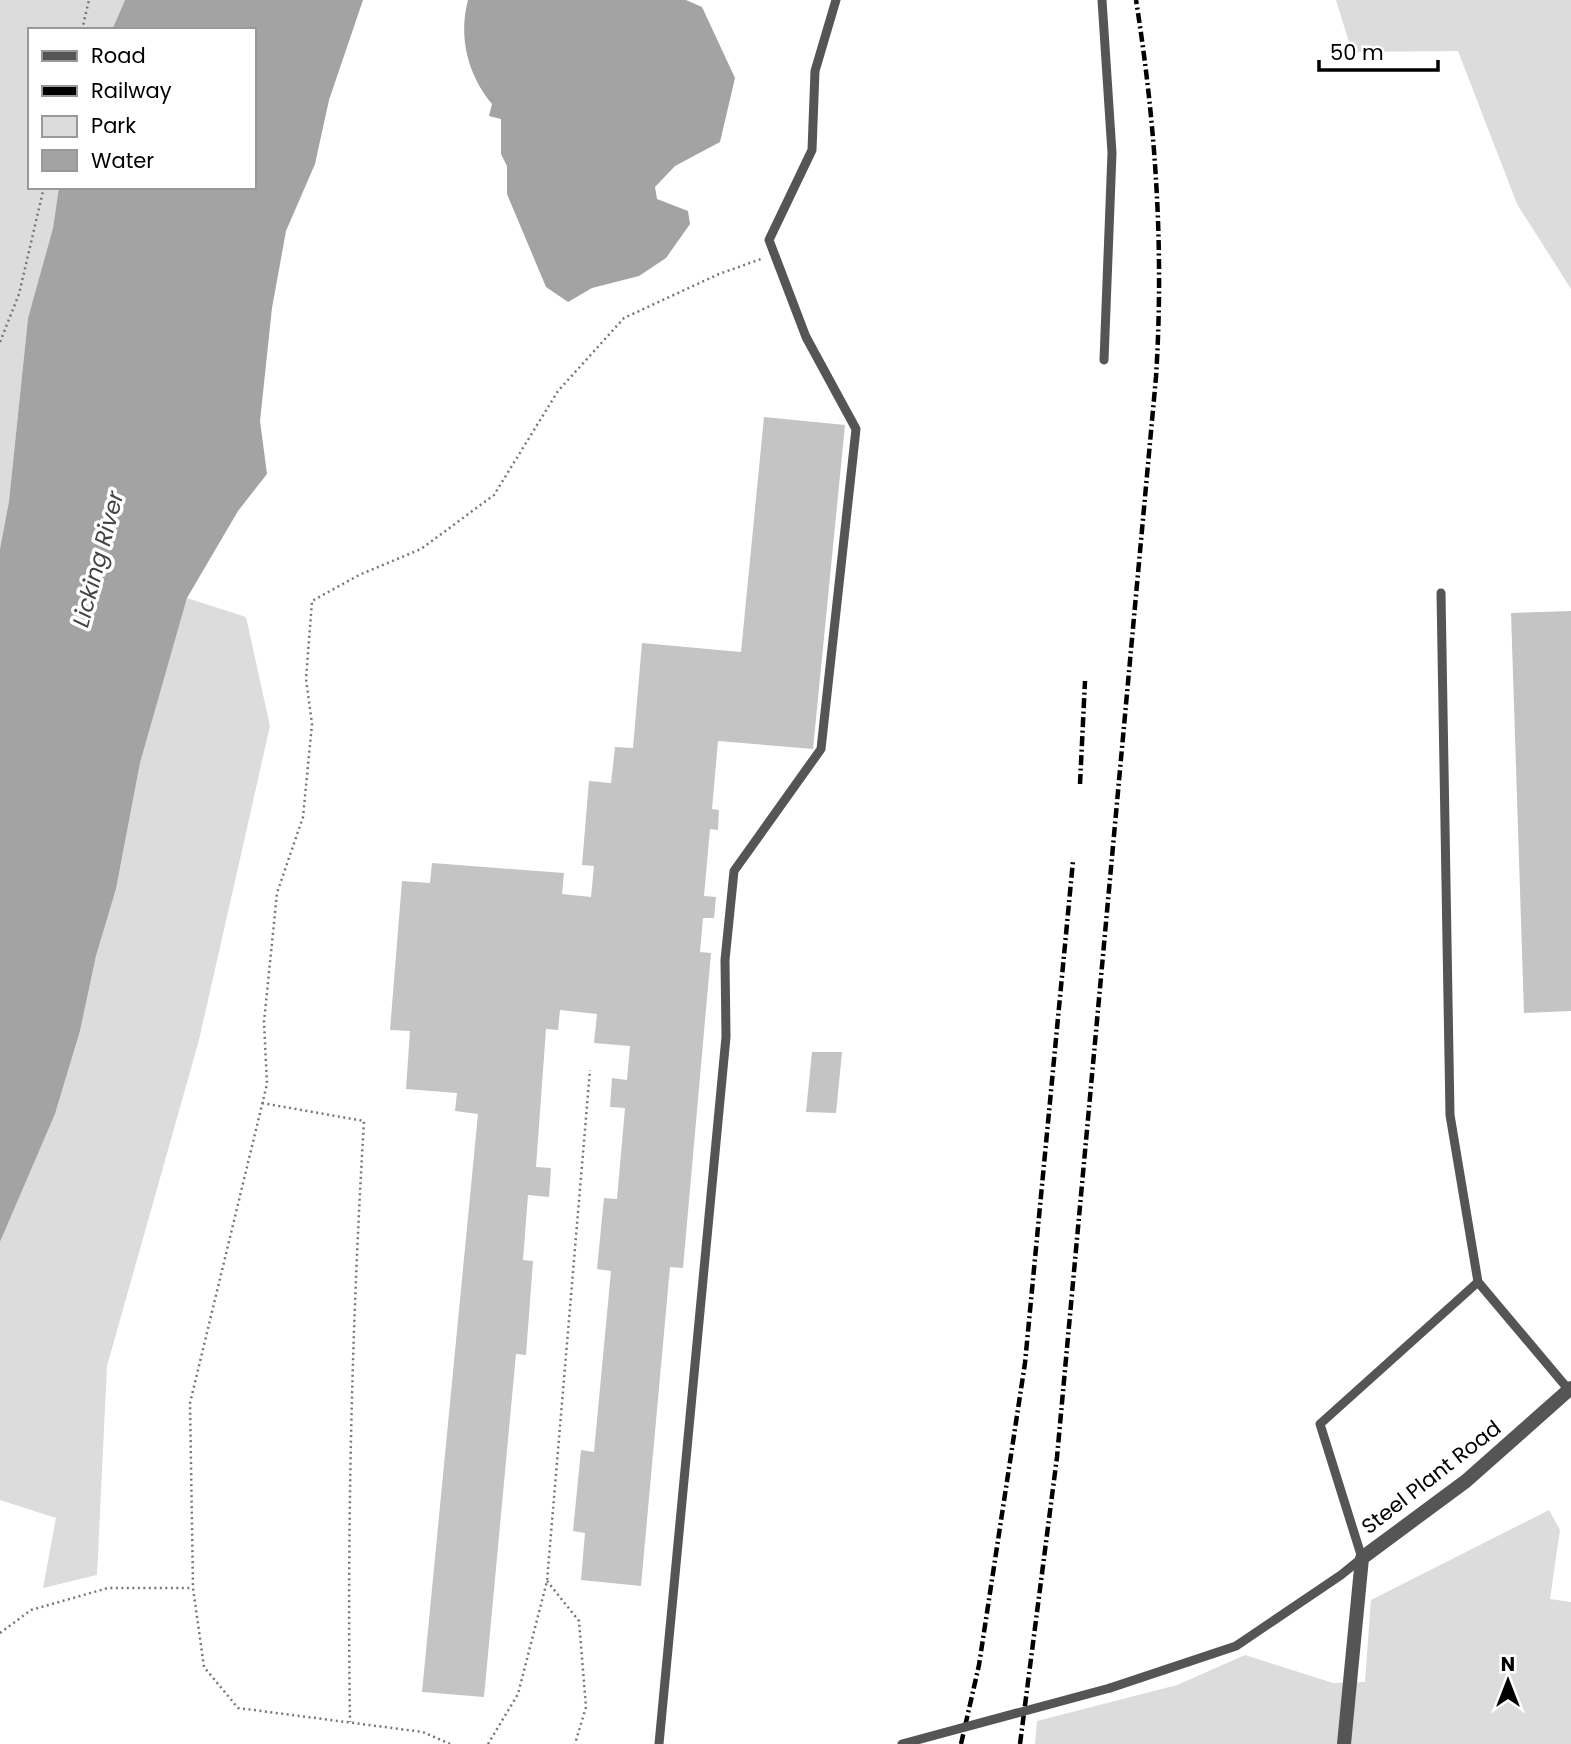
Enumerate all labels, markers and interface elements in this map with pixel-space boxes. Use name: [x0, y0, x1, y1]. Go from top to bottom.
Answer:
legend: [28, 28, 256, 189]
scale bar: [1319, 28, 1438, 72]
text: 50 m: [1330, 38, 1384, 67]
text: Road: [91, 41, 146, 70]
text: Railway: [91, 76, 172, 105]
text: Park: [91, 111, 136, 140]
text: Water: [91, 146, 154, 175]
water label: Licking River: [64, 486, 132, 631]
street label: Steel Plant Road: [1355, 1413, 1507, 1541]
north arrow: [1473, 1646, 1543, 1716]
text: N: [1501, 1651, 1515, 1678]

